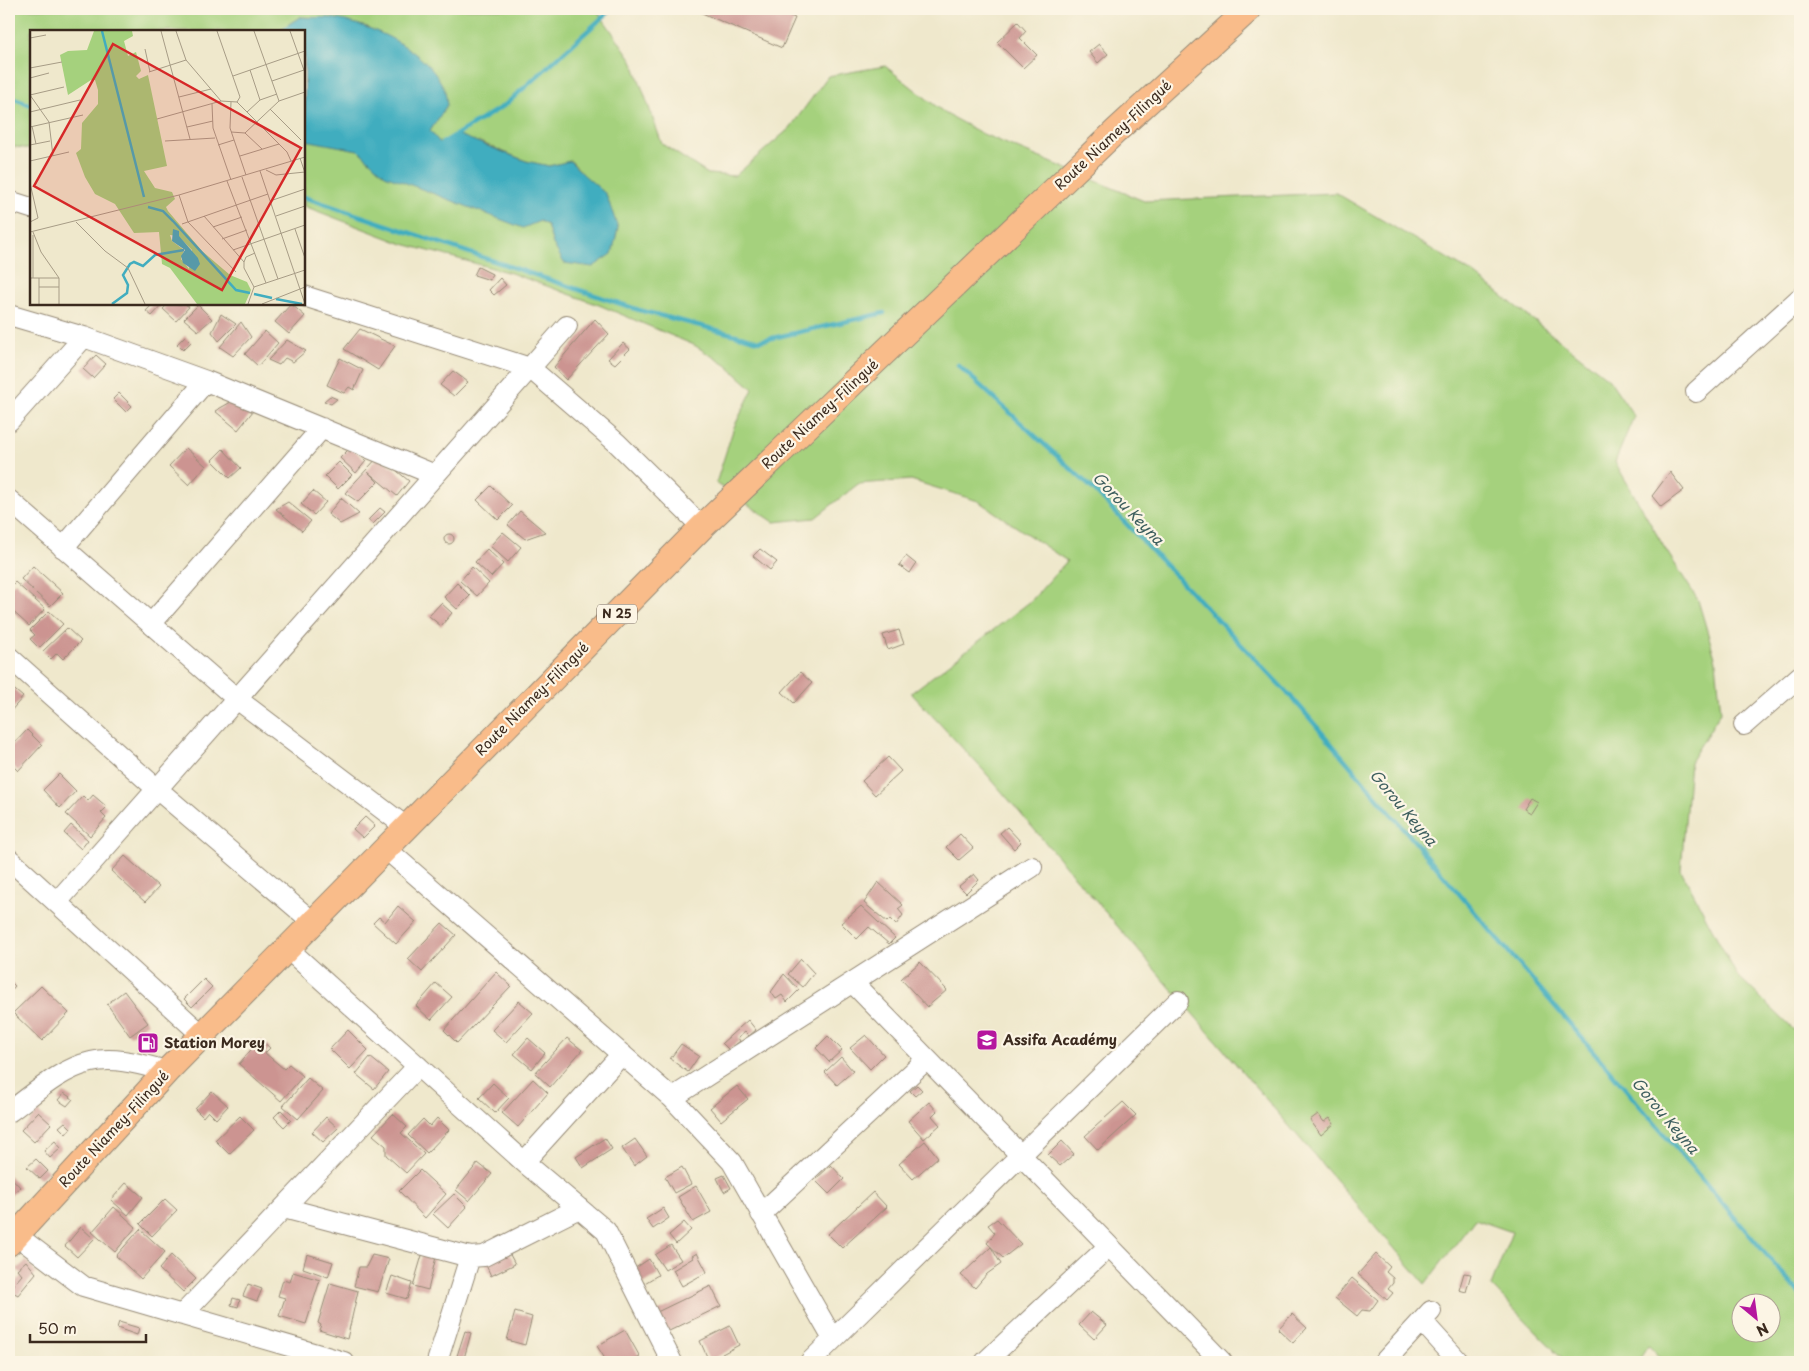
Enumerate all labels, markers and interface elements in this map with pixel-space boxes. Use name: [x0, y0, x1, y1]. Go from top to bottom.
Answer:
inset map: [30, 30, 305, 305]
street label: Route Niamey-Filingué: [1049, 75, 1176, 195]
street label: Route Niamey-Filingué: [756, 354, 883, 474]
water label: Gorou Keyna: [1088, 466, 1171, 550]
road number: N 25: [597, 604, 637, 624]
street label: Route Niamey-Filingué: [470, 637, 593, 760]
water label: Gorou Keyna: [1365, 764, 1444, 851]
school or university icon: Assifa Académy: [975, 1028, 999, 1052]
place label: Assifa Académy: [1002, 1029, 1117, 1050]
fuel station icon: Station Morey: [136, 1031, 160, 1055]
place label: Station Morey: [164, 1032, 265, 1053]
street label: Route Niamey-Filingué: [54, 1065, 174, 1192]
water label: Gorou Keyna: [1627, 1072, 1706, 1159]
north arrow: [1732, 1294, 1782, 1344]
scale bar: [30, 1311, 146, 1343]
text: 50 m: [38, 1316, 77, 1339]
text: N: [1753, 1318, 1772, 1342]

